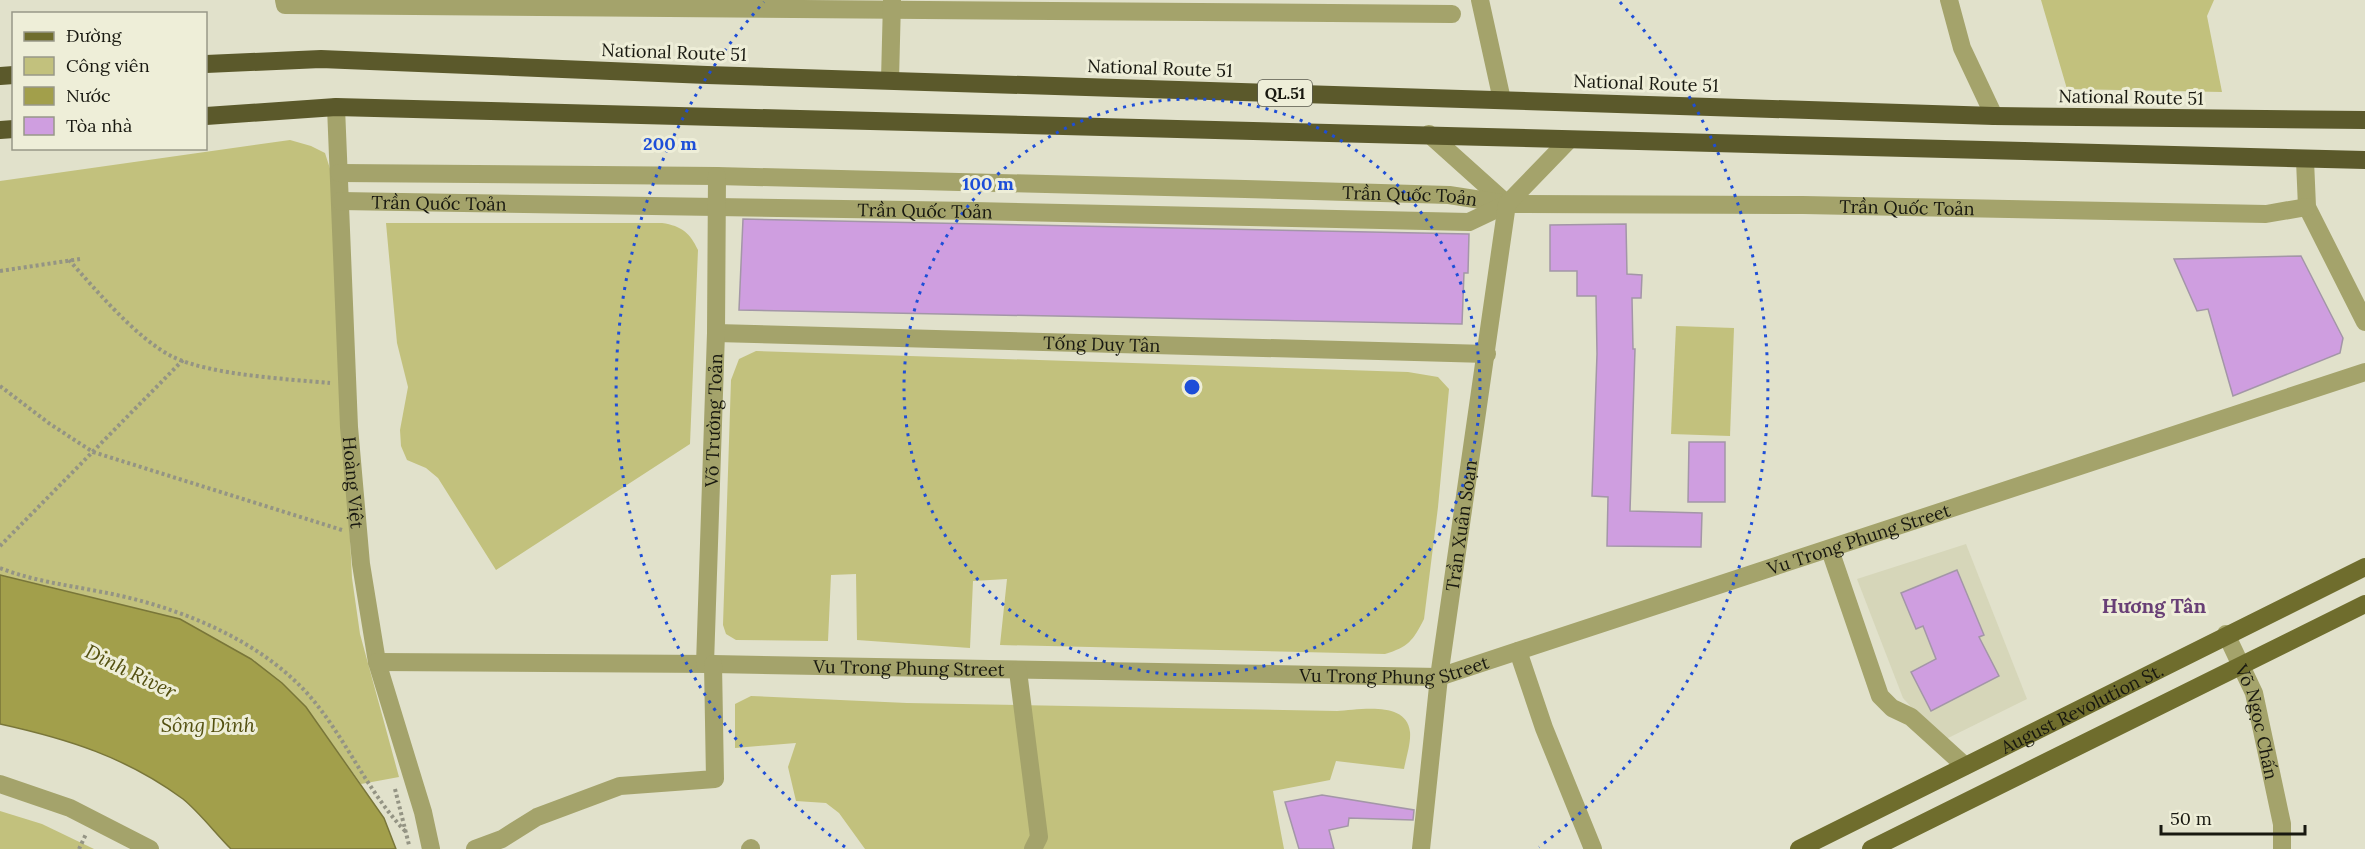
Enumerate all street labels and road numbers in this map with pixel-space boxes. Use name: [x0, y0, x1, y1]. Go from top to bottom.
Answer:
street label: National Route 51: [601, 38, 747, 66]
street label: National Route 51: [1087, 54, 1233, 82]
street label: National Route 51: [1573, 69, 1719, 97]
road number: QL.51: [1258, 80, 1312, 106]
street label: National Route 51: [2058, 84, 2204, 110]
street label: Trần Quốc Toản: [1342, 180, 1479, 211]
street label: Trần Quốc Toản: [371, 190, 507, 215]
street label: Trần Quốc Toản: [1839, 194, 1975, 220]
street label: Trần Quốc Toản: [857, 198, 993, 223]
street label: Tống Duy Tân: [1043, 330, 1161, 357]
street label: Võ Trường Toản: [699, 353, 727, 488]
street label: Hoàng Việt: [338, 435, 369, 530]
street label: Trần Xuân Soạn: [1440, 458, 1482, 593]
street label: Vu Trong Phung Street: [1763, 498, 1953, 580]
street label: Vu Trong Phung Street: [1298, 650, 1491, 689]
street label: Vu Trong Phung Street: [812, 654, 1005, 681]
street label: August Revolution St.: [1996, 658, 2167, 759]
street label: Võ Ngọc Chấn: [2230, 660, 2284, 781]

